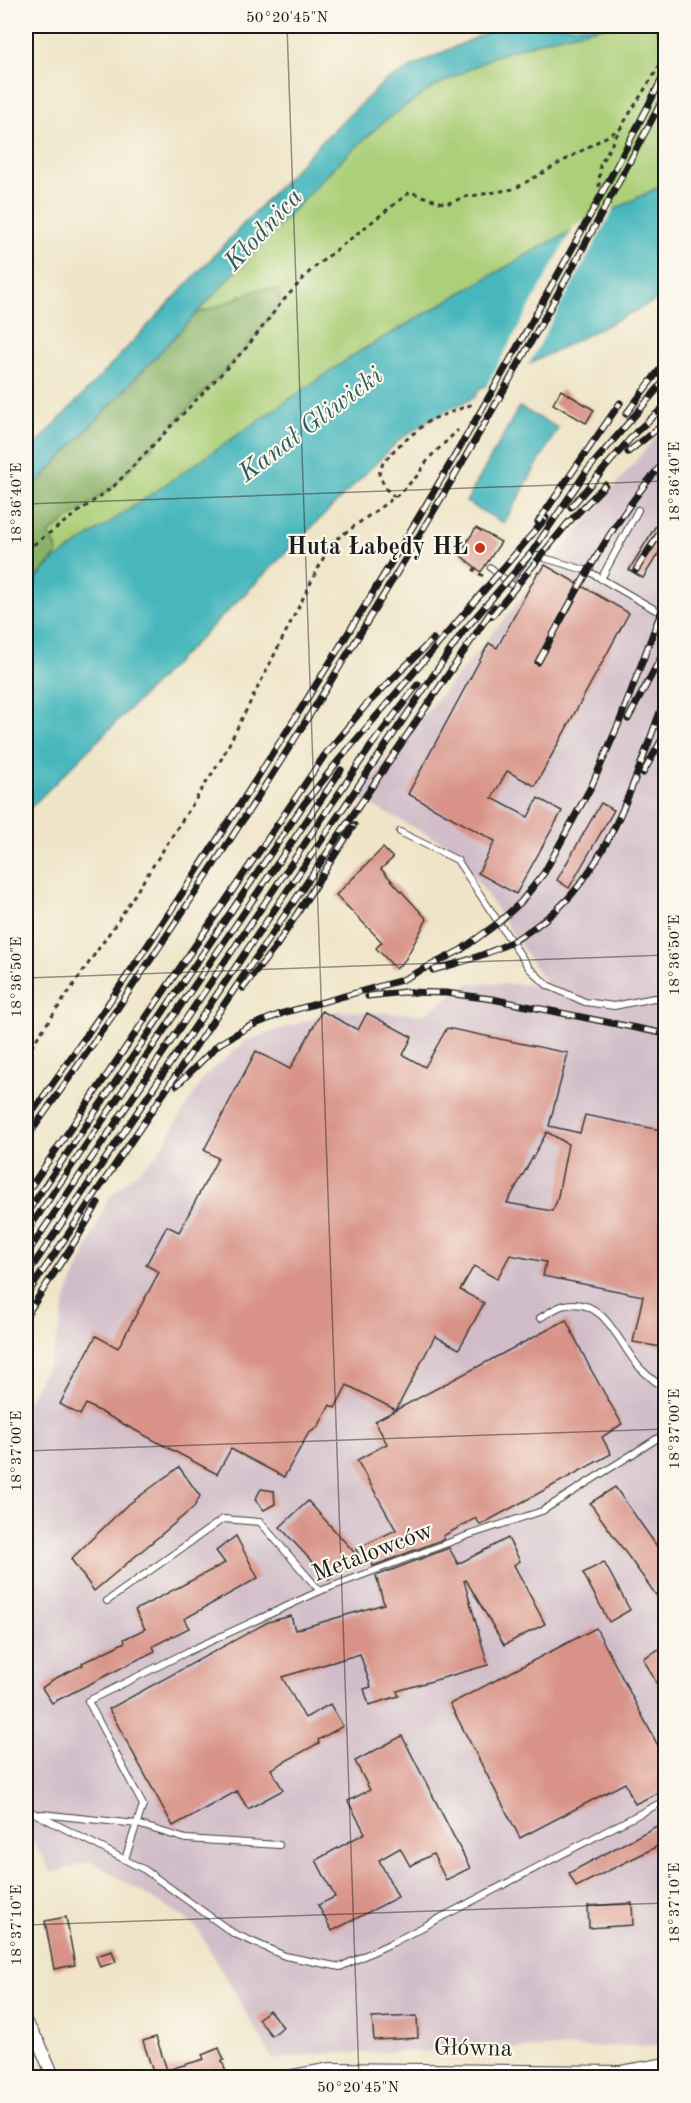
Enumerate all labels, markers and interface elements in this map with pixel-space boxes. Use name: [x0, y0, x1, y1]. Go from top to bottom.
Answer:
text: 50°20'45"N: [246, 11, 328, 26]
water label: Kłodnica: [219, 184, 308, 277]
water label: Kanał Gliwicki: [234, 363, 388, 488]
text: 18°36'40"E: [668, 442, 683, 522]
text: 18°36'40"E: [10, 463, 25, 543]
place label: Huta Łabędy HŁ: [287, 536, 468, 560]
marker: Huta Łabędy HŁ: [473, 541, 487, 555]
text: 18°36'50"E: [668, 915, 683, 995]
text: 18°36'50"E: [10, 937, 25, 1017]
text: 18°37'00"E: [668, 1389, 683, 1469]
text: 18°37'00"E: [10, 1411, 25, 1491]
street label: Metalowców: [309, 1519, 437, 1587]
text: 18°37'10"E: [668, 1863, 683, 1943]
text: 18°37'10"E: [10, 1885, 25, 1965]
street label: Główna: [433, 2036, 513, 2062]
text: 50°20'45"N: [317, 2081, 399, 2096]

